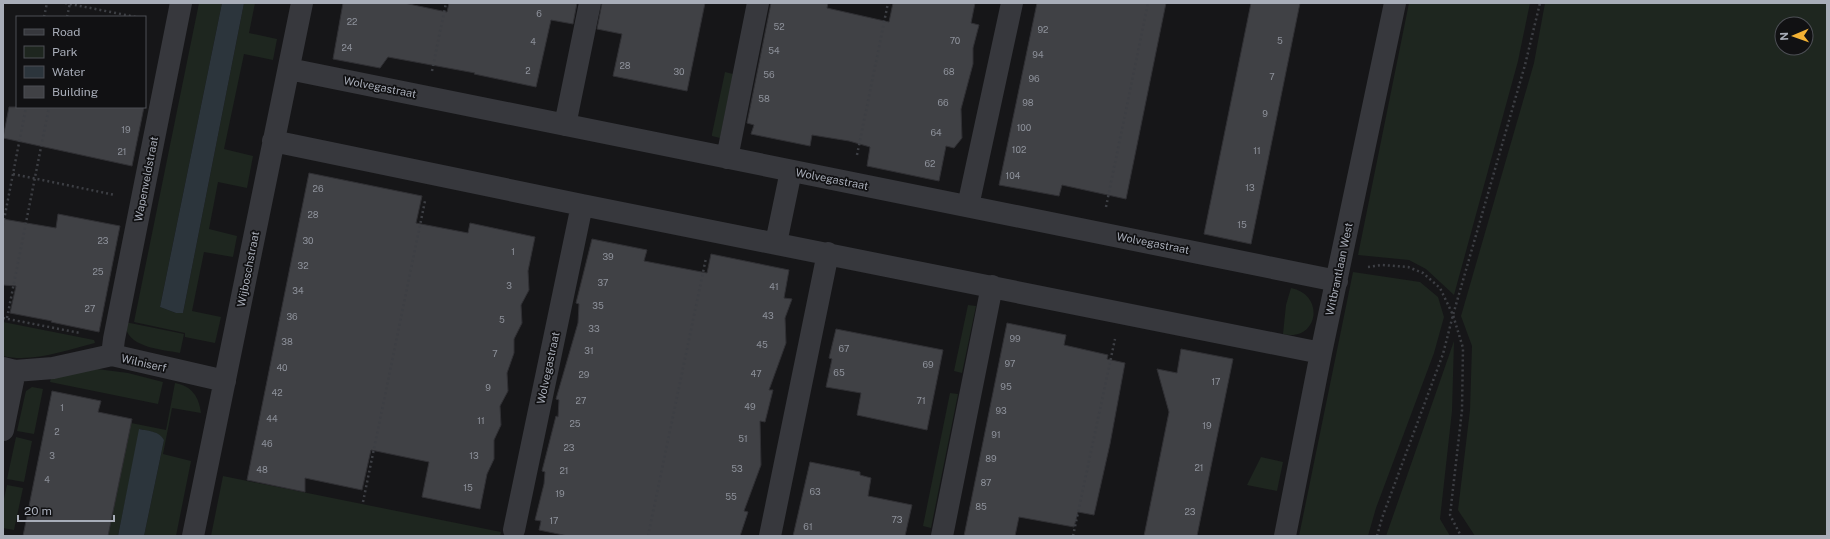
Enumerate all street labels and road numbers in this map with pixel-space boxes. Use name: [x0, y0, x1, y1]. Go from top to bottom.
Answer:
street label: Wolvegastraat: [343, 74, 417, 100]
street label: Wapenveldstraat: [132, 135, 160, 223]
street label: Wolvegastraat: [795, 166, 869, 192]
street label: Witbrantlaan West: [1323, 221, 1355, 317]
street label: Wijboschstraat: [235, 230, 261, 308]
street label: Wolvegastraat: [1116, 230, 1190, 256]
street label: Wolvegastraat: [534, 331, 562, 405]
street label: Wilniserf: [120, 352, 168, 374]

